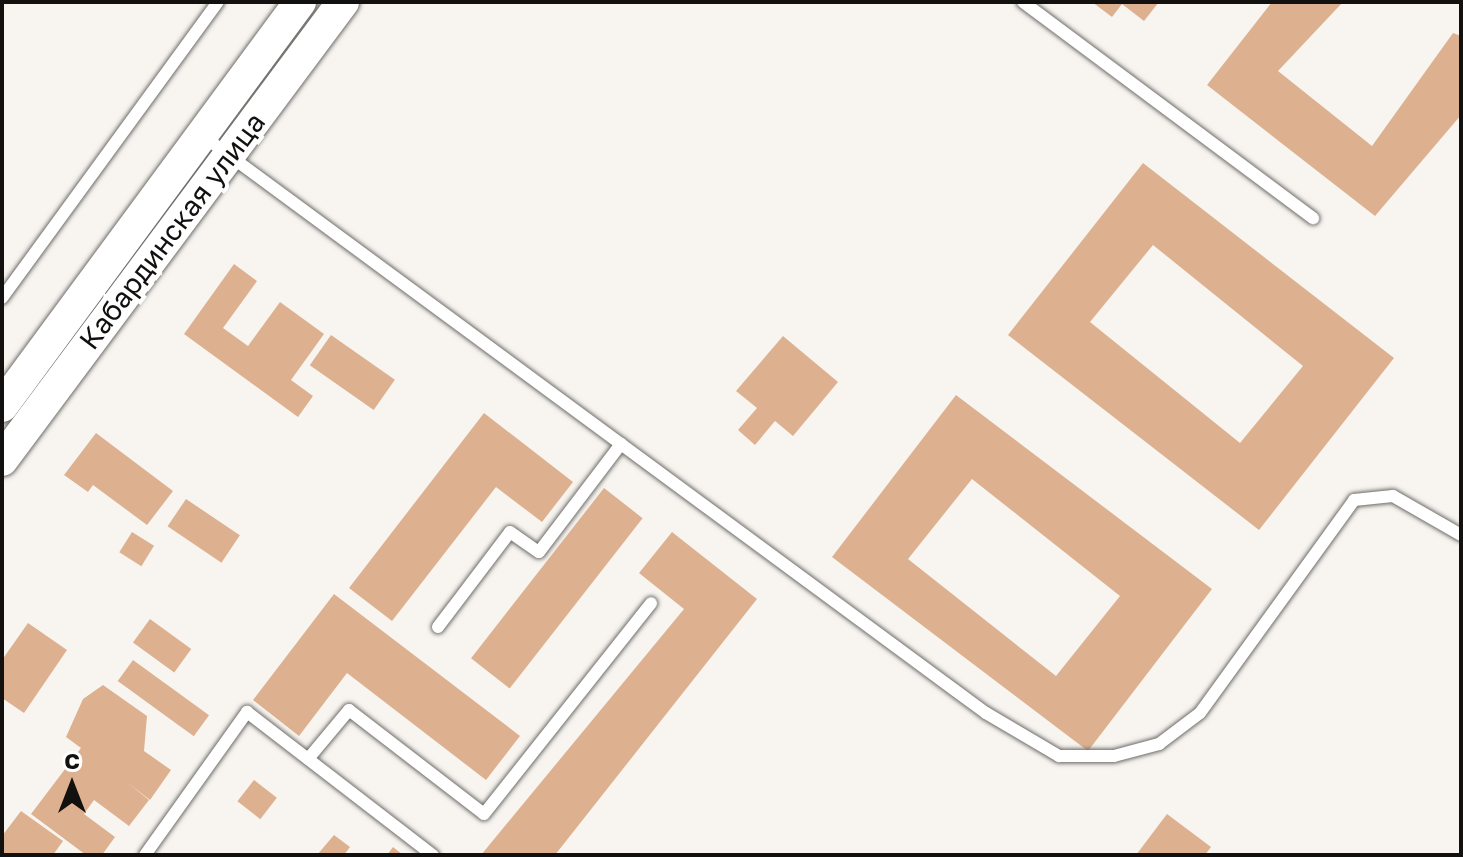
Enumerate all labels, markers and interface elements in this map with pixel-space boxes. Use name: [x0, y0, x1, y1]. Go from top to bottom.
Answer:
street label: Кабардинская улица: [72, 106, 272, 356]
north arrow: [32, 745, 112, 825]
text: С: [64, 747, 80, 774]

